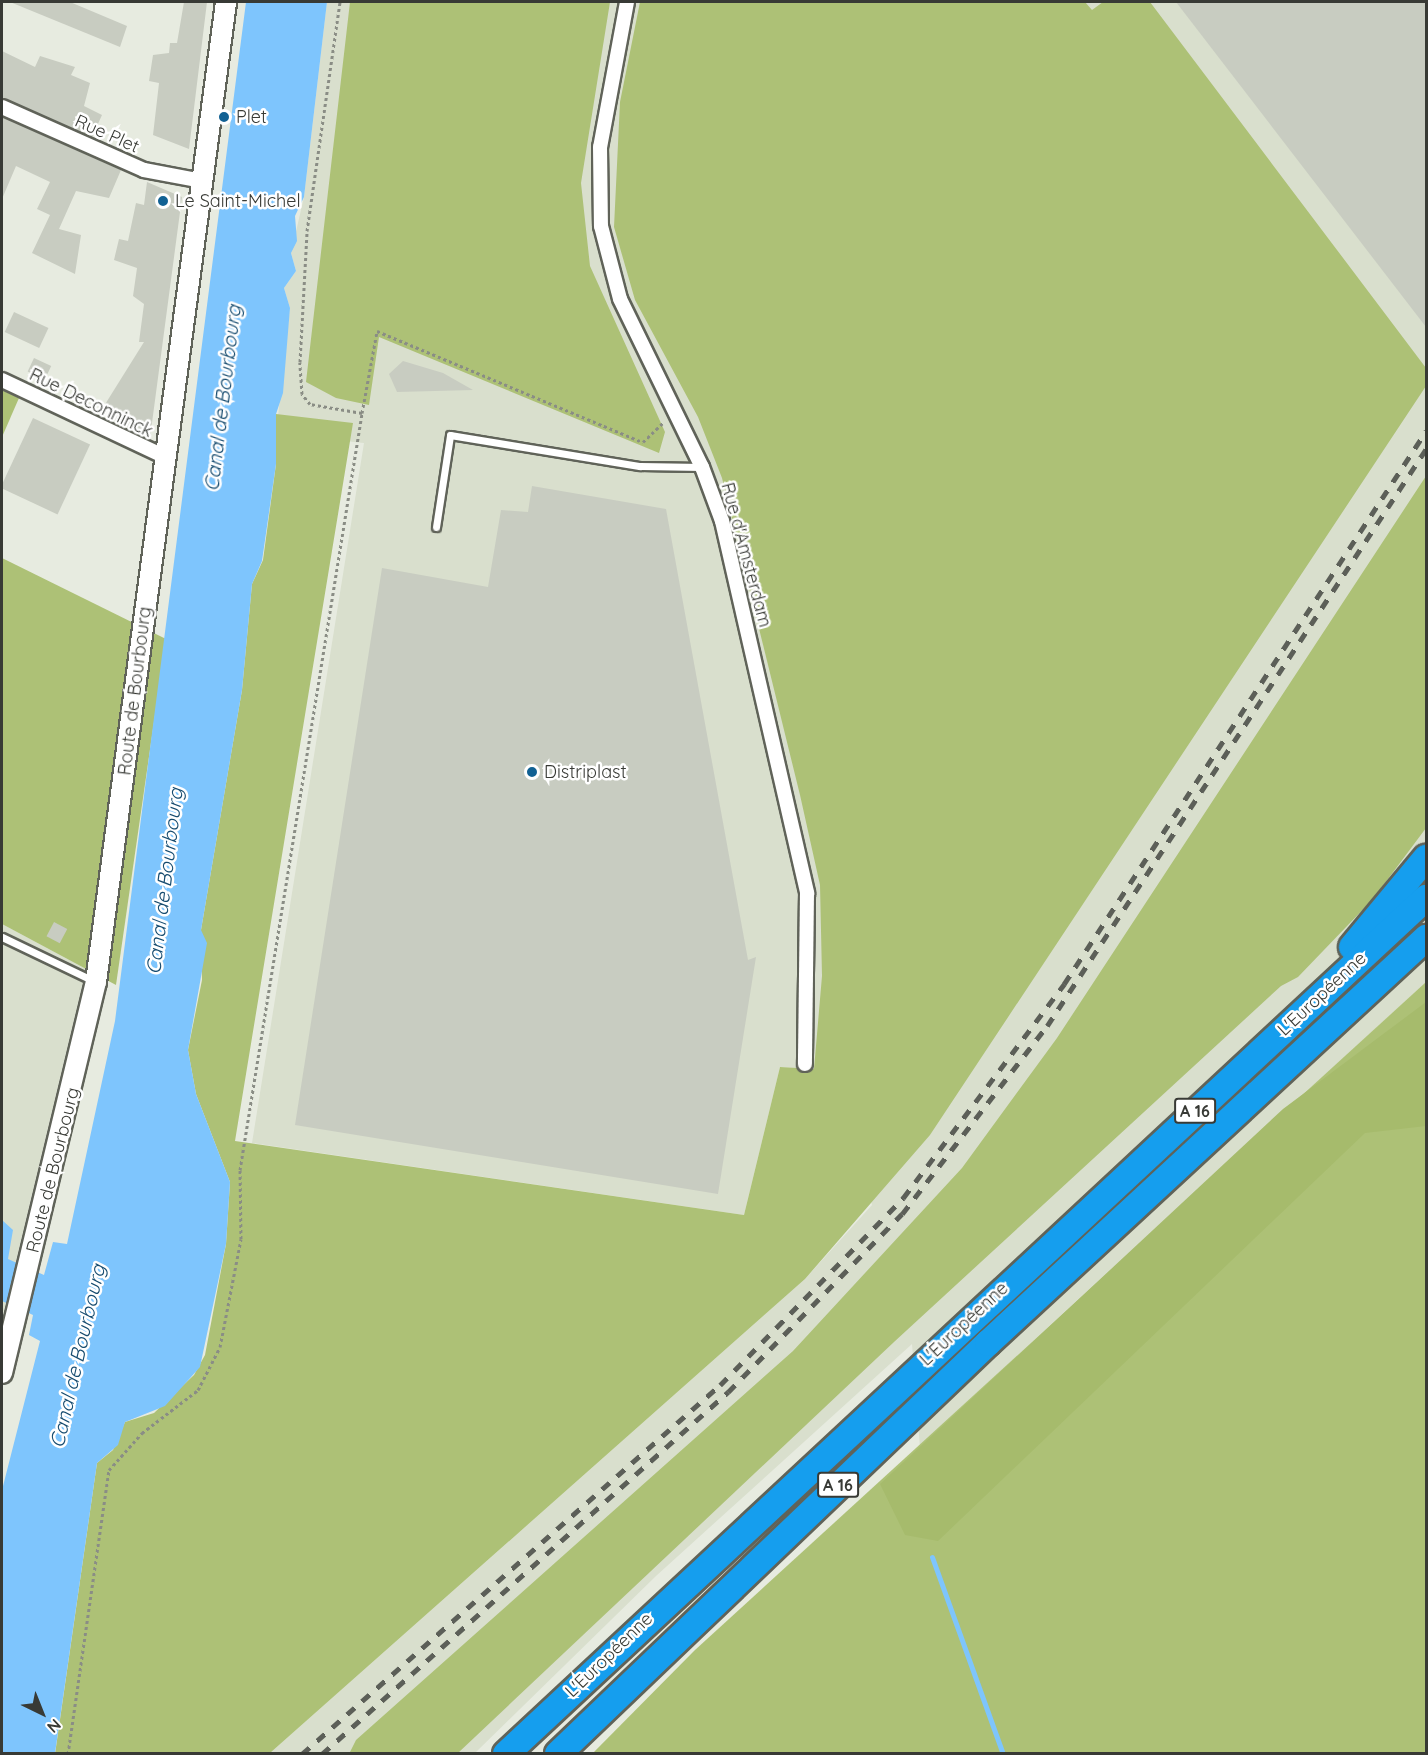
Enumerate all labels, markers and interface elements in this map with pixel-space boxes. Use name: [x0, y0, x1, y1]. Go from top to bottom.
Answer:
place label: Plet: [236, 106, 267, 128]
street label: Rue Plet: [71, 110, 143, 158]
marker: Plet: [217, 110, 231, 124]
place label: Le Saint-Michel: [175, 190, 301, 212]
marker: Le Saint-Michel: [156, 194, 170, 208]
water label: Canal de Bourbourg: [199, 304, 245, 492]
street label: Rue Deconninck: [26, 364, 156, 442]
street label: Rue d'Amsterdam: [716, 480, 776, 630]
street label: Route de Bourbourg: [114, 605, 156, 777]
place label: Distriplast: [544, 761, 627, 783]
marker: Distriplast: [525, 765, 539, 779]
water label: Canal de Bourbourg: [141, 787, 187, 975]
street label: L'Européenne: [1273, 948, 1371, 1040]
street label: Route de Bourbourg: [22, 1085, 84, 1255]
road number: A 16: [1174, 1098, 1216, 1124]
water label: Canal de Bourbourg: [44, 1262, 110, 1450]
street label: L'Européenne: [915, 1278, 1013, 1370]
road number: A 16: [817, 1472, 859, 1498]
street label: L'Européenne: [561, 1608, 657, 1702]
north arrow: [12, 1683, 72, 1743]
text: N: [43, 1715, 65, 1737]

